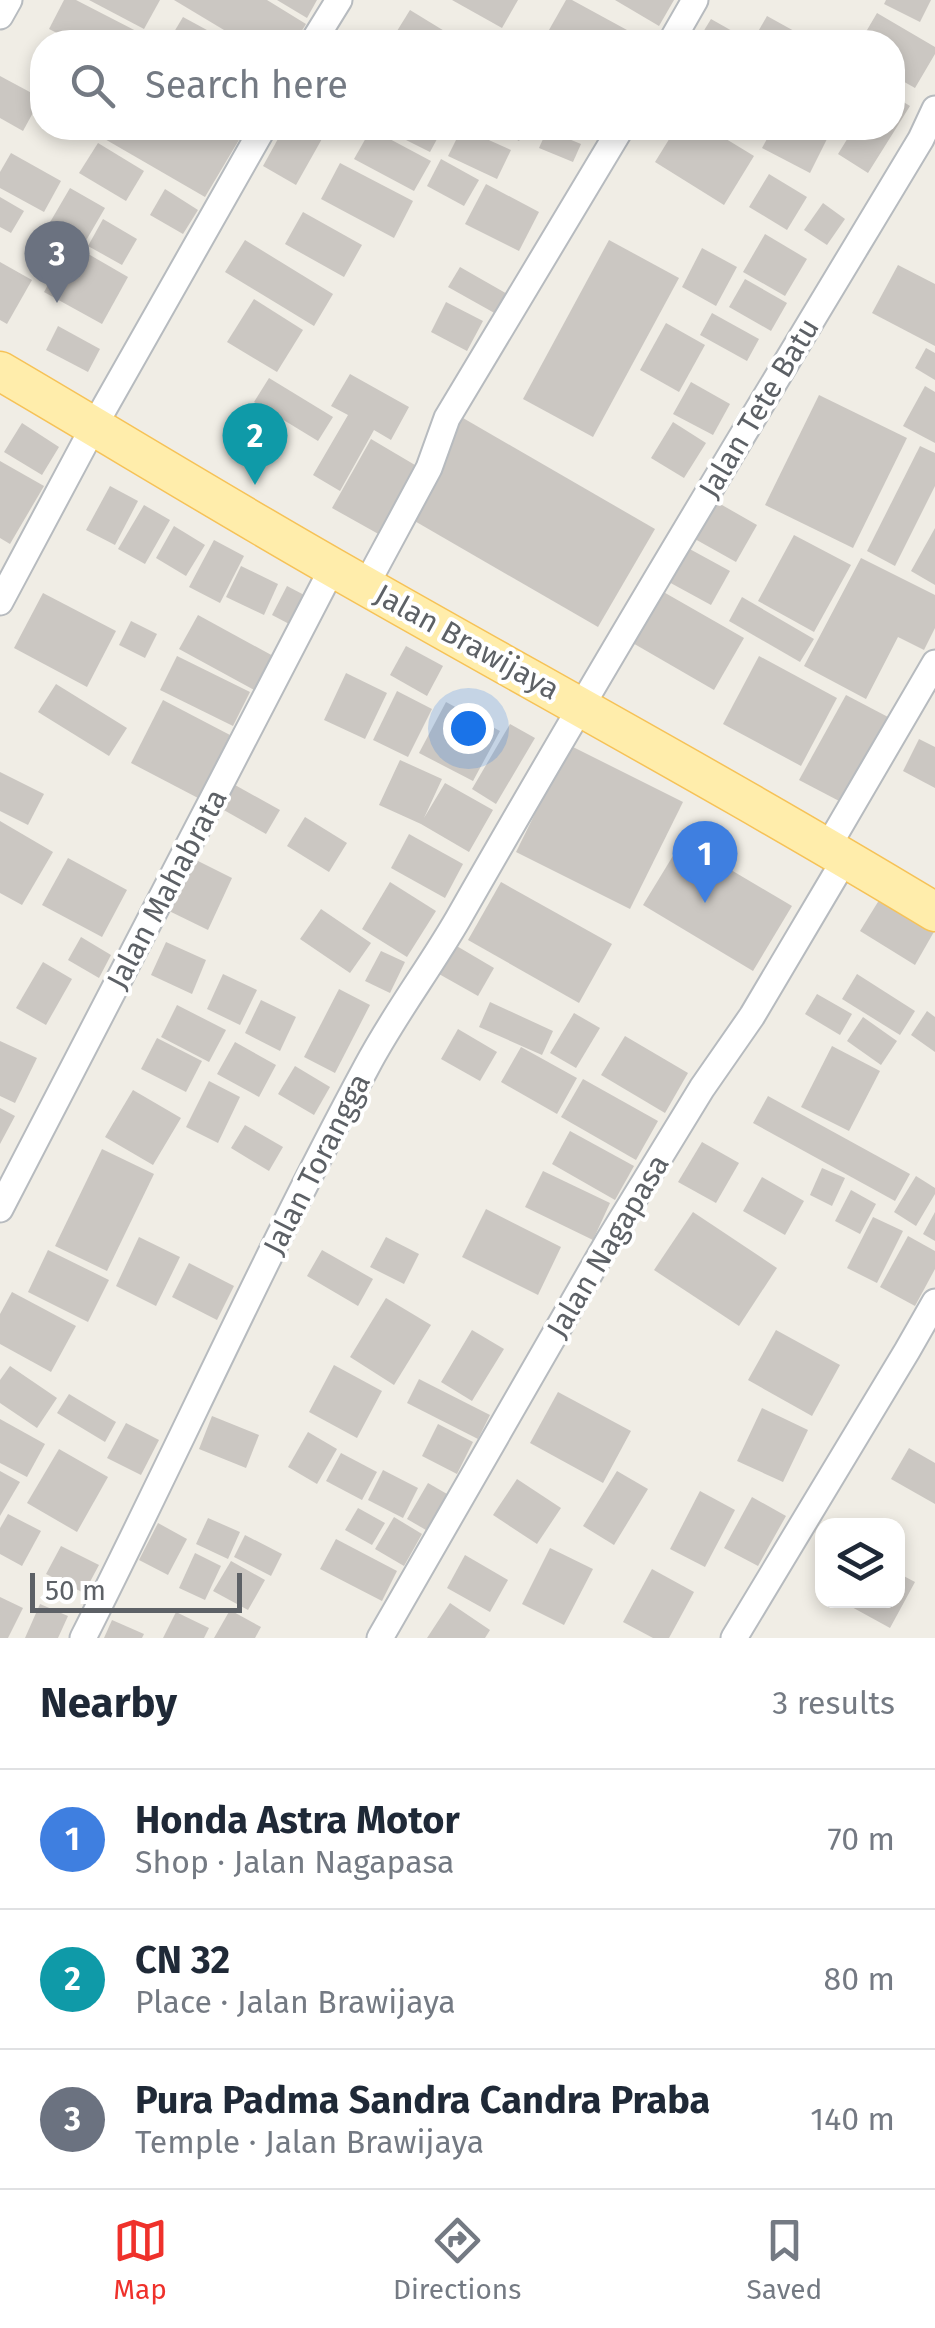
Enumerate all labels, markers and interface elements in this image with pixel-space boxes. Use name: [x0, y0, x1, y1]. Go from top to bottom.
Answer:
search box: [30, 30, 905, 140]
icon: search: [65, 58, 120, 113]
text: Search here: [145, 62, 348, 108]
pin: 3: [24, 220, 90, 303]
street label: Jalan Tete Batu: [691, 312, 827, 504]
pin: 2: [222, 402, 288, 485]
street label: Jalan Brawijaya: [368, 576, 566, 708]
your location: [443, 703, 494, 754]
street label: Jalan Mahabrata: [99, 783, 235, 995]
pin: 1: [672, 820, 738, 903]
street label: Jalan Torangga: [256, 1067, 378, 1261]
street label: Jalan Nagapasa: [539, 1148, 677, 1344]
map controls: [815, 1518, 905, 1608]
button: layers: [815, 1518, 905, 1608]
scale bar: [30, 1568, 242, 1612]
text: 50 m: [45, 1574, 106, 1607]
text: Nearby: [40, 1678, 177, 1728]
text: 3 results: [772, 1684, 895, 1722]
text: Honda Astra Motor: [135, 1797, 460, 1843]
text: 1: [65, 1820, 80, 1858]
text: 70 m: [827, 1820, 895, 1858]
text: Shop · Jalan Nagapasa: [135, 1843, 454, 1881]
text: CN 32: [135, 1937, 230, 1983]
text: 2: [64, 1960, 81, 1998]
text: 80 m: [824, 1960, 895, 1998]
text: Place · Jalan Brawijaya: [135, 1983, 456, 2021]
text: Pura Padma Sandra Candra Praba: [135, 2077, 710, 2123]
text: 3: [64, 2100, 81, 2138]
text: 140 m: [810, 2100, 895, 2138]
text: Temple · Jalan Brawijaya: [135, 2123, 484, 2161]
tab: Map: [113, 2213, 168, 2306]
tab: Directions: [393, 2213, 521, 2306]
tab: Saved: [747, 2213, 822, 2306]

